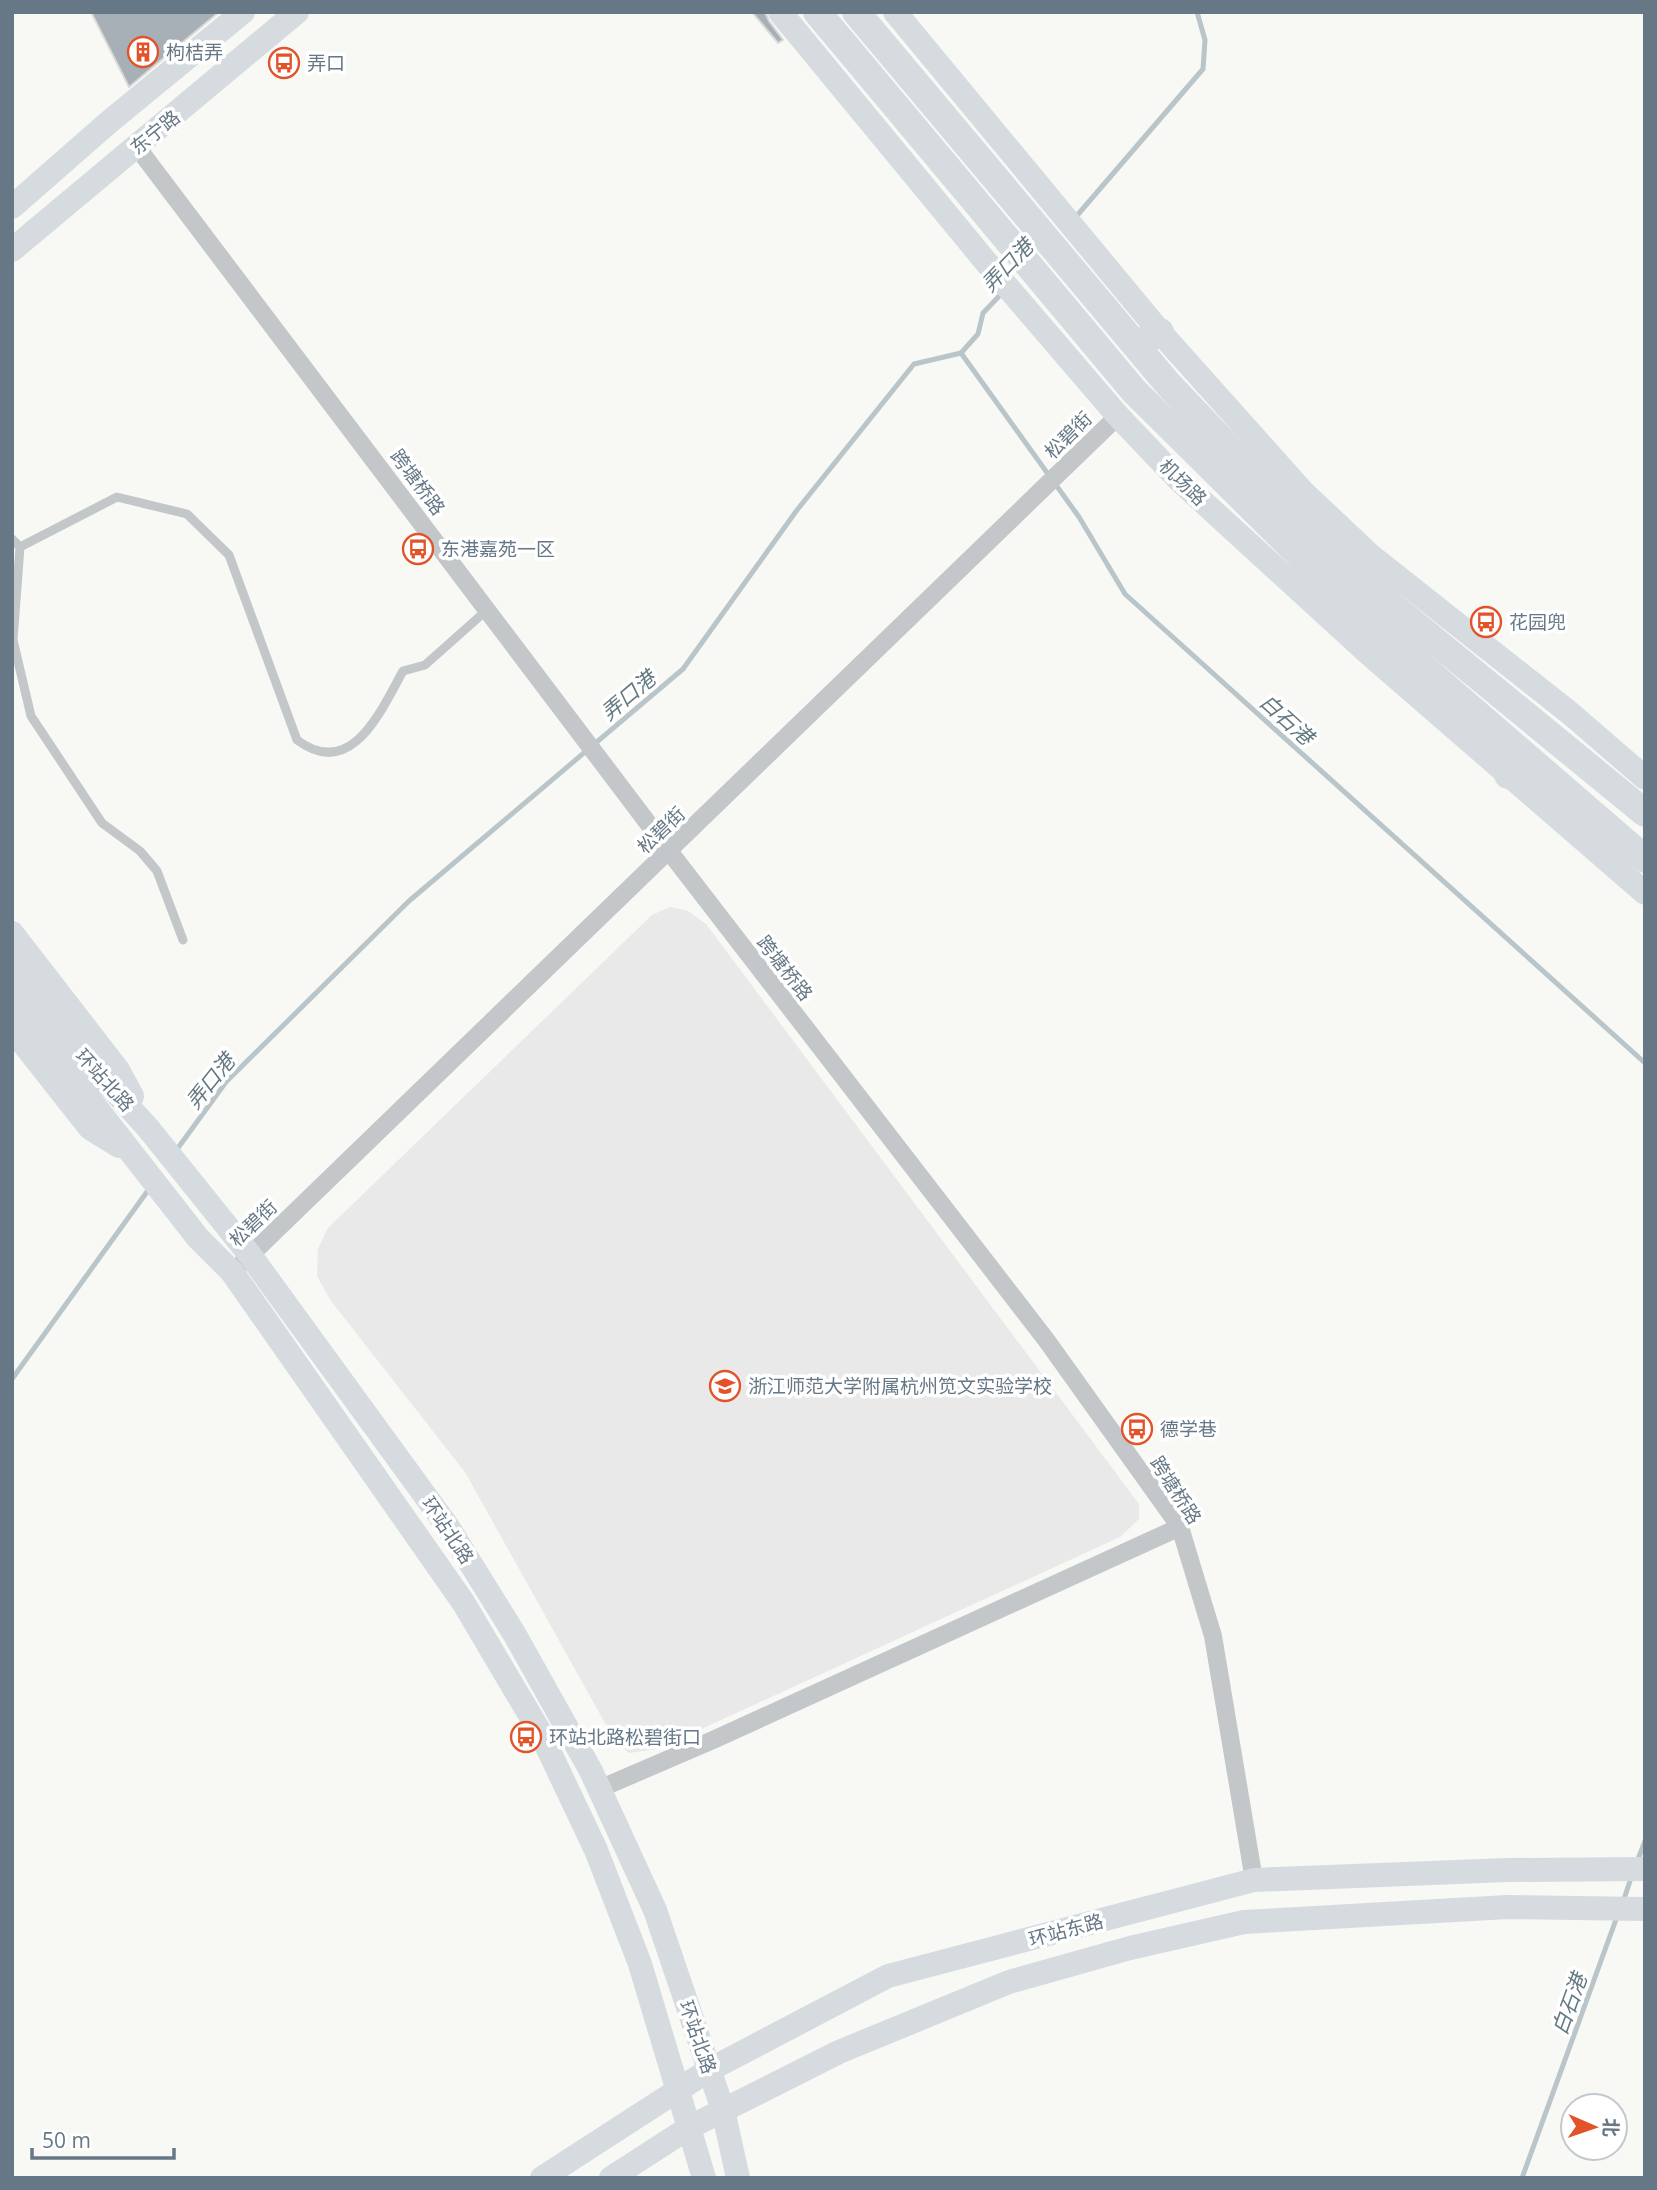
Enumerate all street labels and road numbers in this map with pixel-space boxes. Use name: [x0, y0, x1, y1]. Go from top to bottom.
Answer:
street label: 东宁路: [125, 104, 185, 160]
street label: 松碧街: [1039, 406, 1097, 464]
street label: 跨塘桥路: [385, 444, 451, 520]
street label: 机场路: [1153, 453, 1213, 511]
street label: 松碧街: [631, 801, 691, 859]
street label: 跨塘桥路: [751, 930, 819, 1006]
street label: 环站北路: [70, 1043, 140, 1117]
street label: 松碧街: [223, 1194, 283, 1252]
street label: 跨塘桥路: [1144, 1451, 1208, 1529]
street label: 环站北路: [416, 1491, 480, 1569]
street label: 环站东路: [1026, 1908, 1106, 1952]
street label: 环站北路: [673, 1997, 723, 2077]

